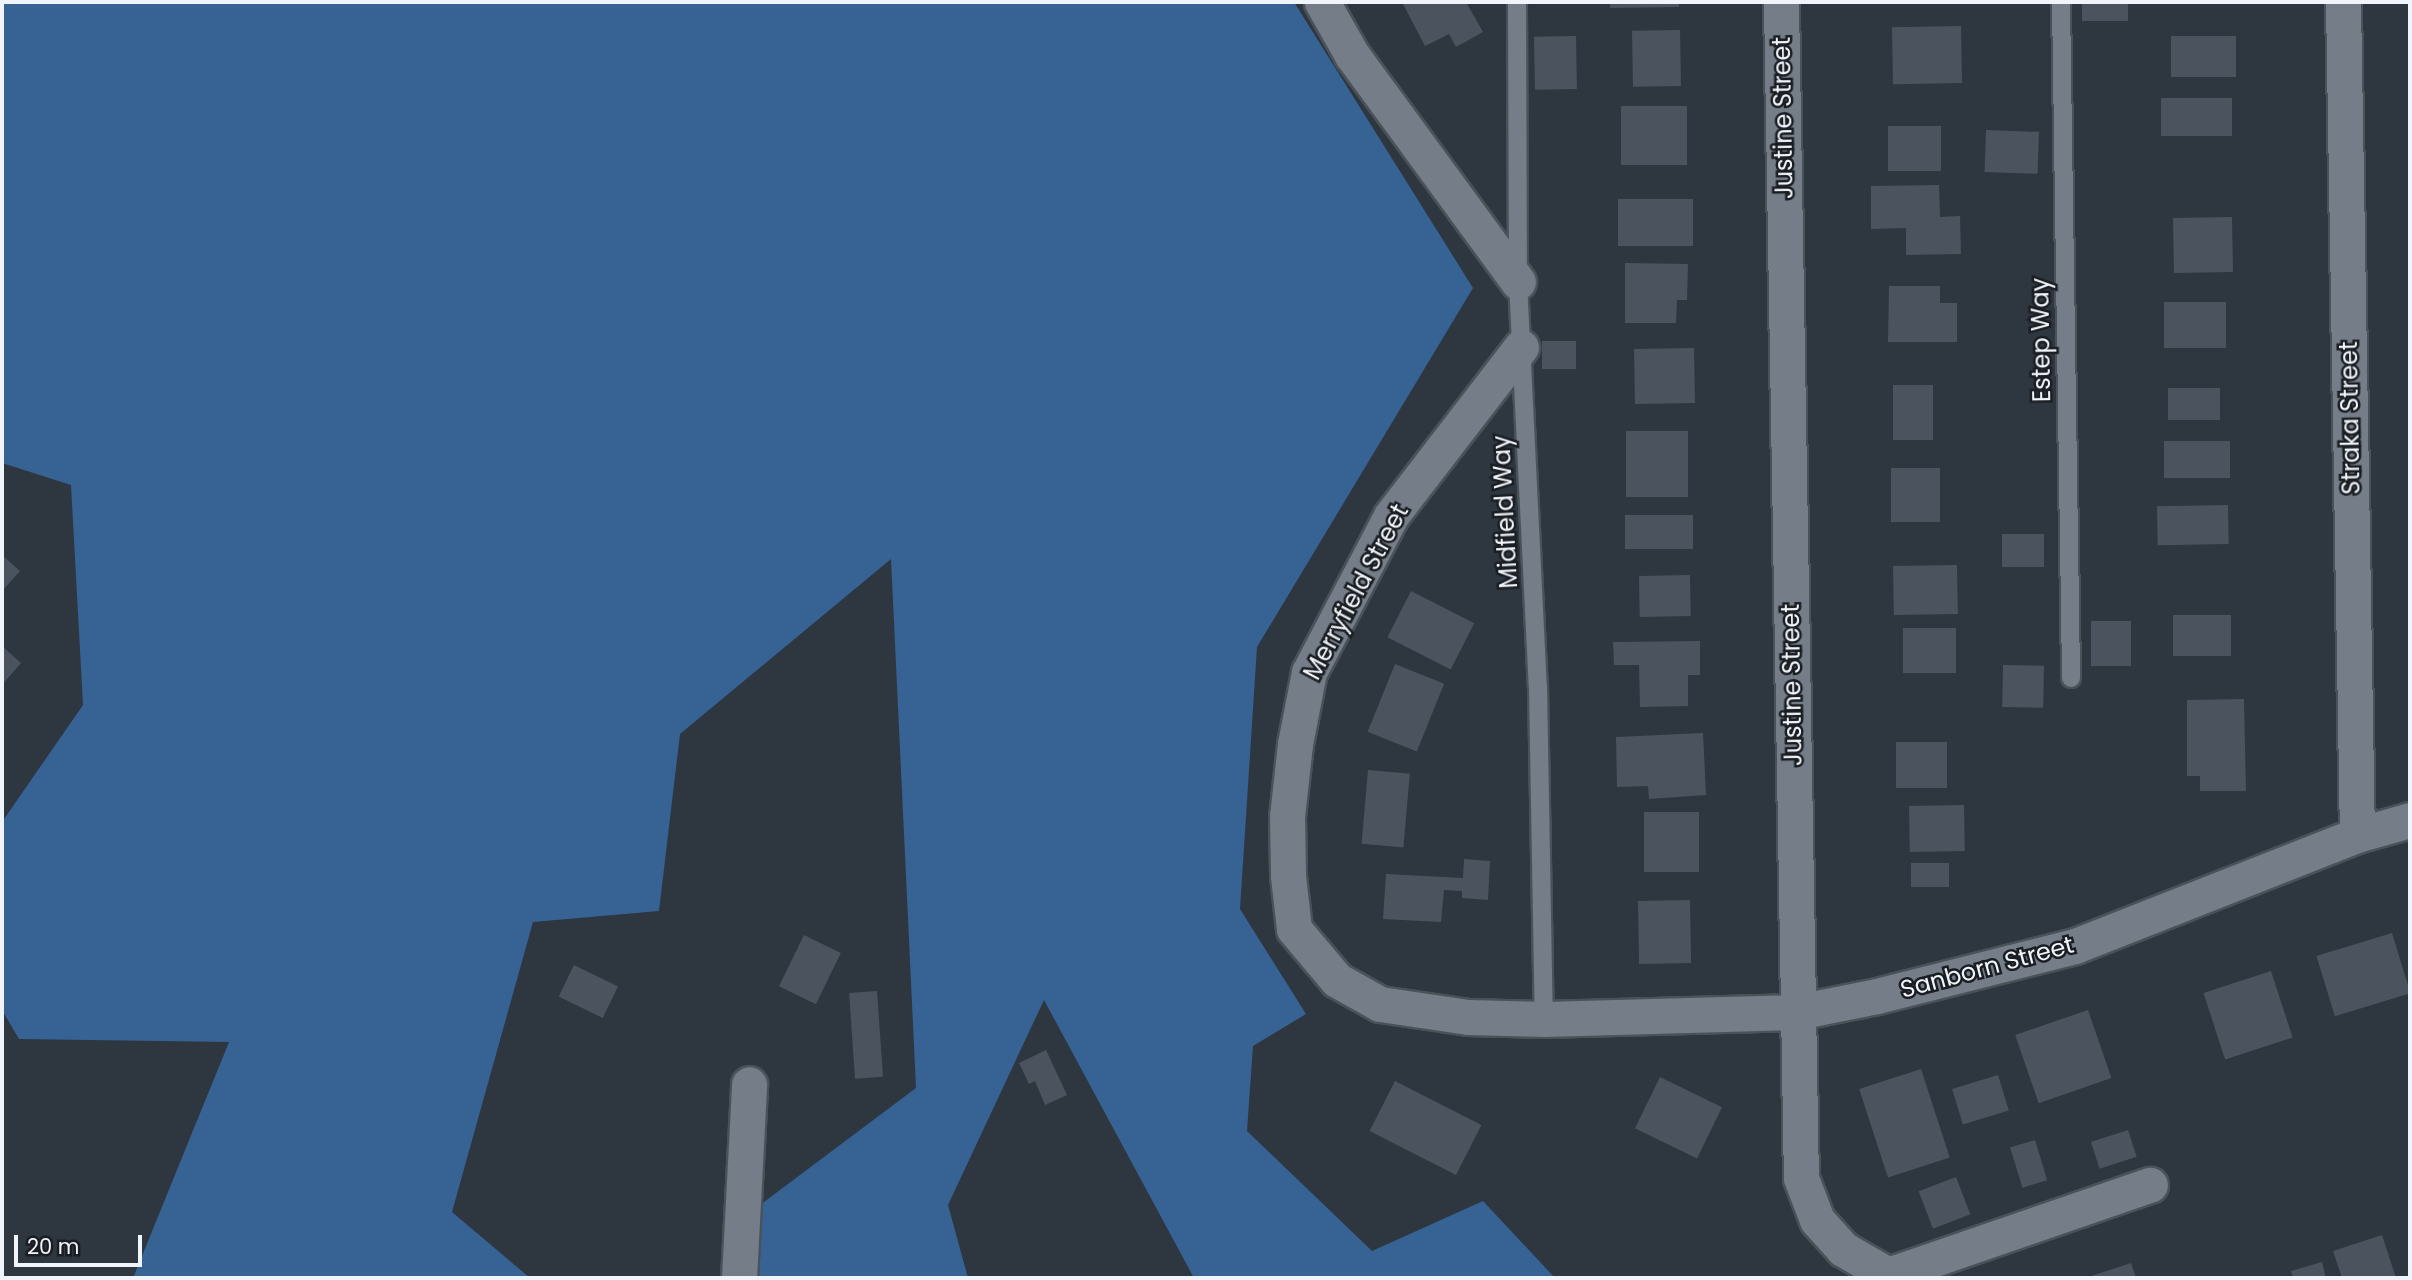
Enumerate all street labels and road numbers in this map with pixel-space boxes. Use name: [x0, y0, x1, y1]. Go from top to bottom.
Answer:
street label: Justine Street: [1767, 37, 1799, 199]
street label: Estep Way: [2026, 278, 2056, 402]
street label: Straka Street: [2334, 341, 2366, 495]
street label: Midfield Way: [1487, 435, 1523, 589]
street label: Merryfield Street: [1298, 499, 1414, 685]
street label: Justine Street: [1776, 604, 1808, 766]
street label: Sanborn Street: [1897, 930, 2077, 1004]

